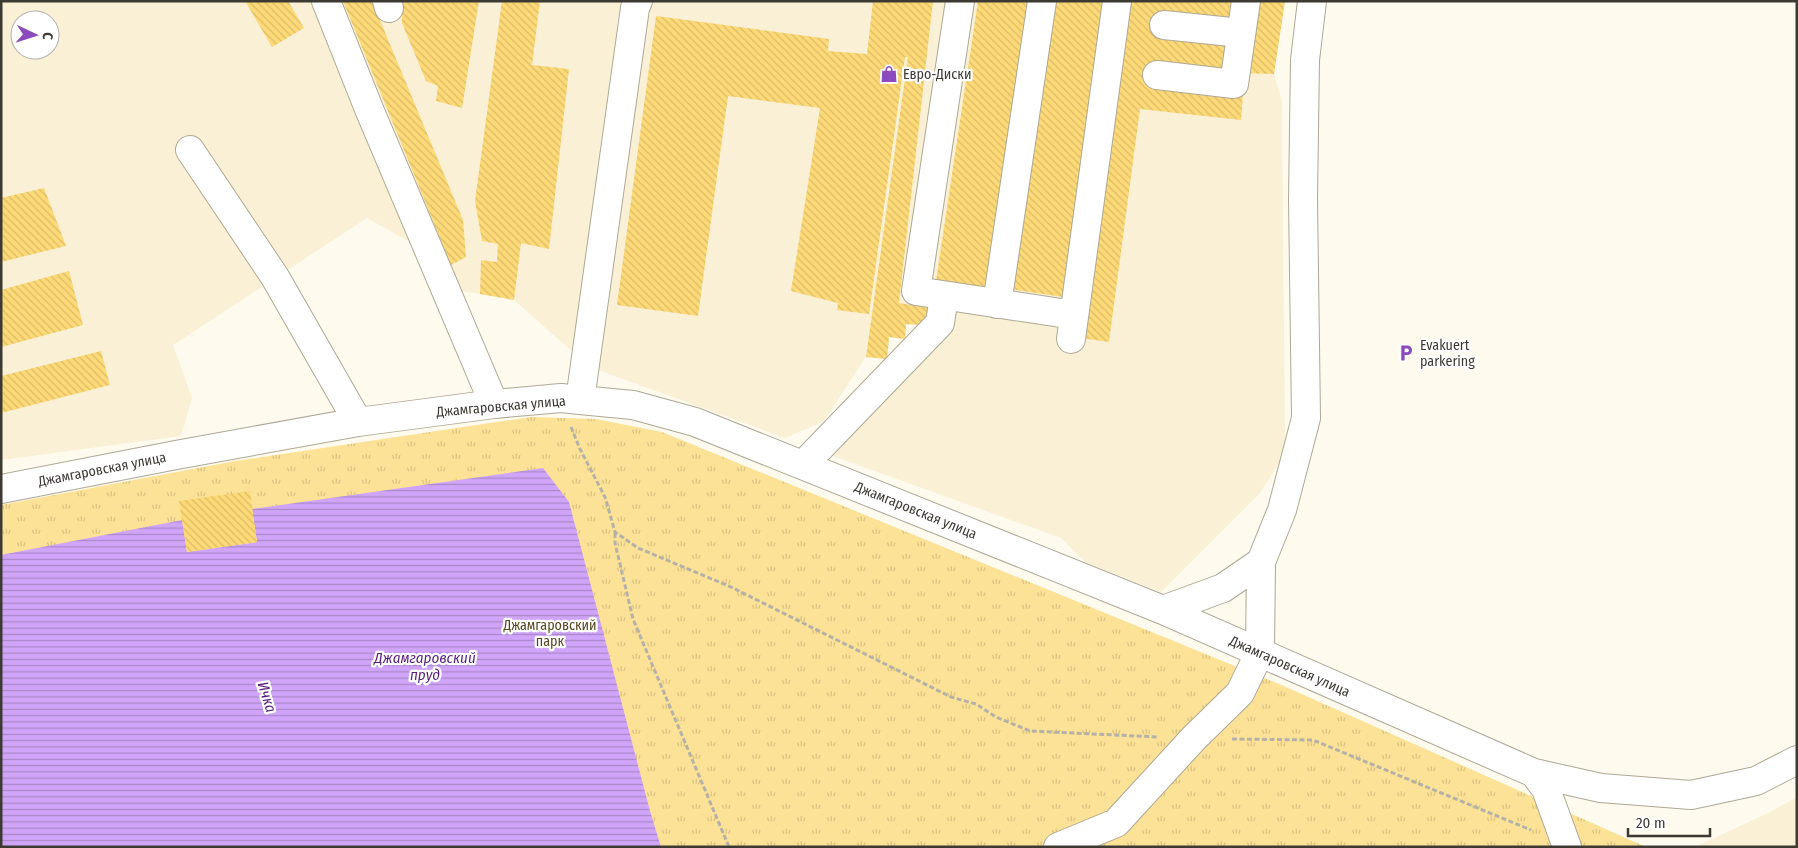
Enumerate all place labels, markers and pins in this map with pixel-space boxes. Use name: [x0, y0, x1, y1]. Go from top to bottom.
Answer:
shop icon: Евро-Диски: [879, 64, 899, 84]
place label: Евро-Диски: [903, 66, 971, 83]
place label: Evakuert parkering: [1420, 337, 1475, 370]
parking icon: Evakuert parkering: [1396, 343, 1416, 363]

